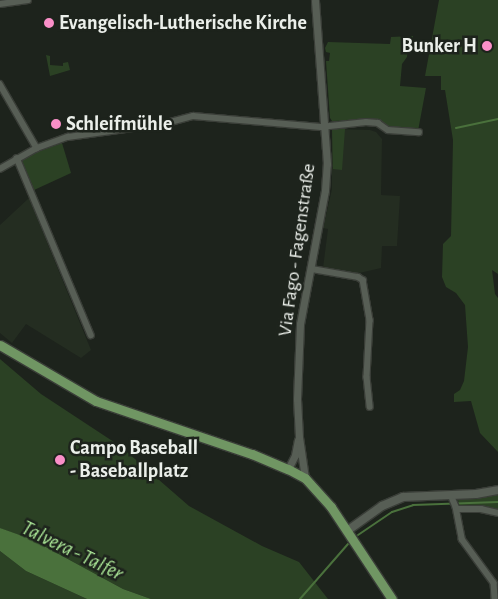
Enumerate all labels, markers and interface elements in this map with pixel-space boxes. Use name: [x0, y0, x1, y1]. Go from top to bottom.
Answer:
place label: Evangelisch-Lutherische Kirche: [59, 11, 307, 35]
marker: Evangelisch-Lutherische Kirche: [43, 17, 55, 29]
place label: Bunker H: [402, 34, 477, 58]
marker: Bunker H: [481, 40, 493, 52]
place label: Schleifmühle: [66, 112, 172, 136]
marker: Schleifmühle: [50, 118, 62, 130]
street label: Via Fago - Fagenstraße: [273, 162, 321, 338]
place label: Campo Baseball - Baseballplatz: [70, 436, 198, 483]
marker: Campo Baseball - Baseballplatz: [54, 454, 66, 466]
water label: Talvera - Talfer: [17, 515, 127, 587]

